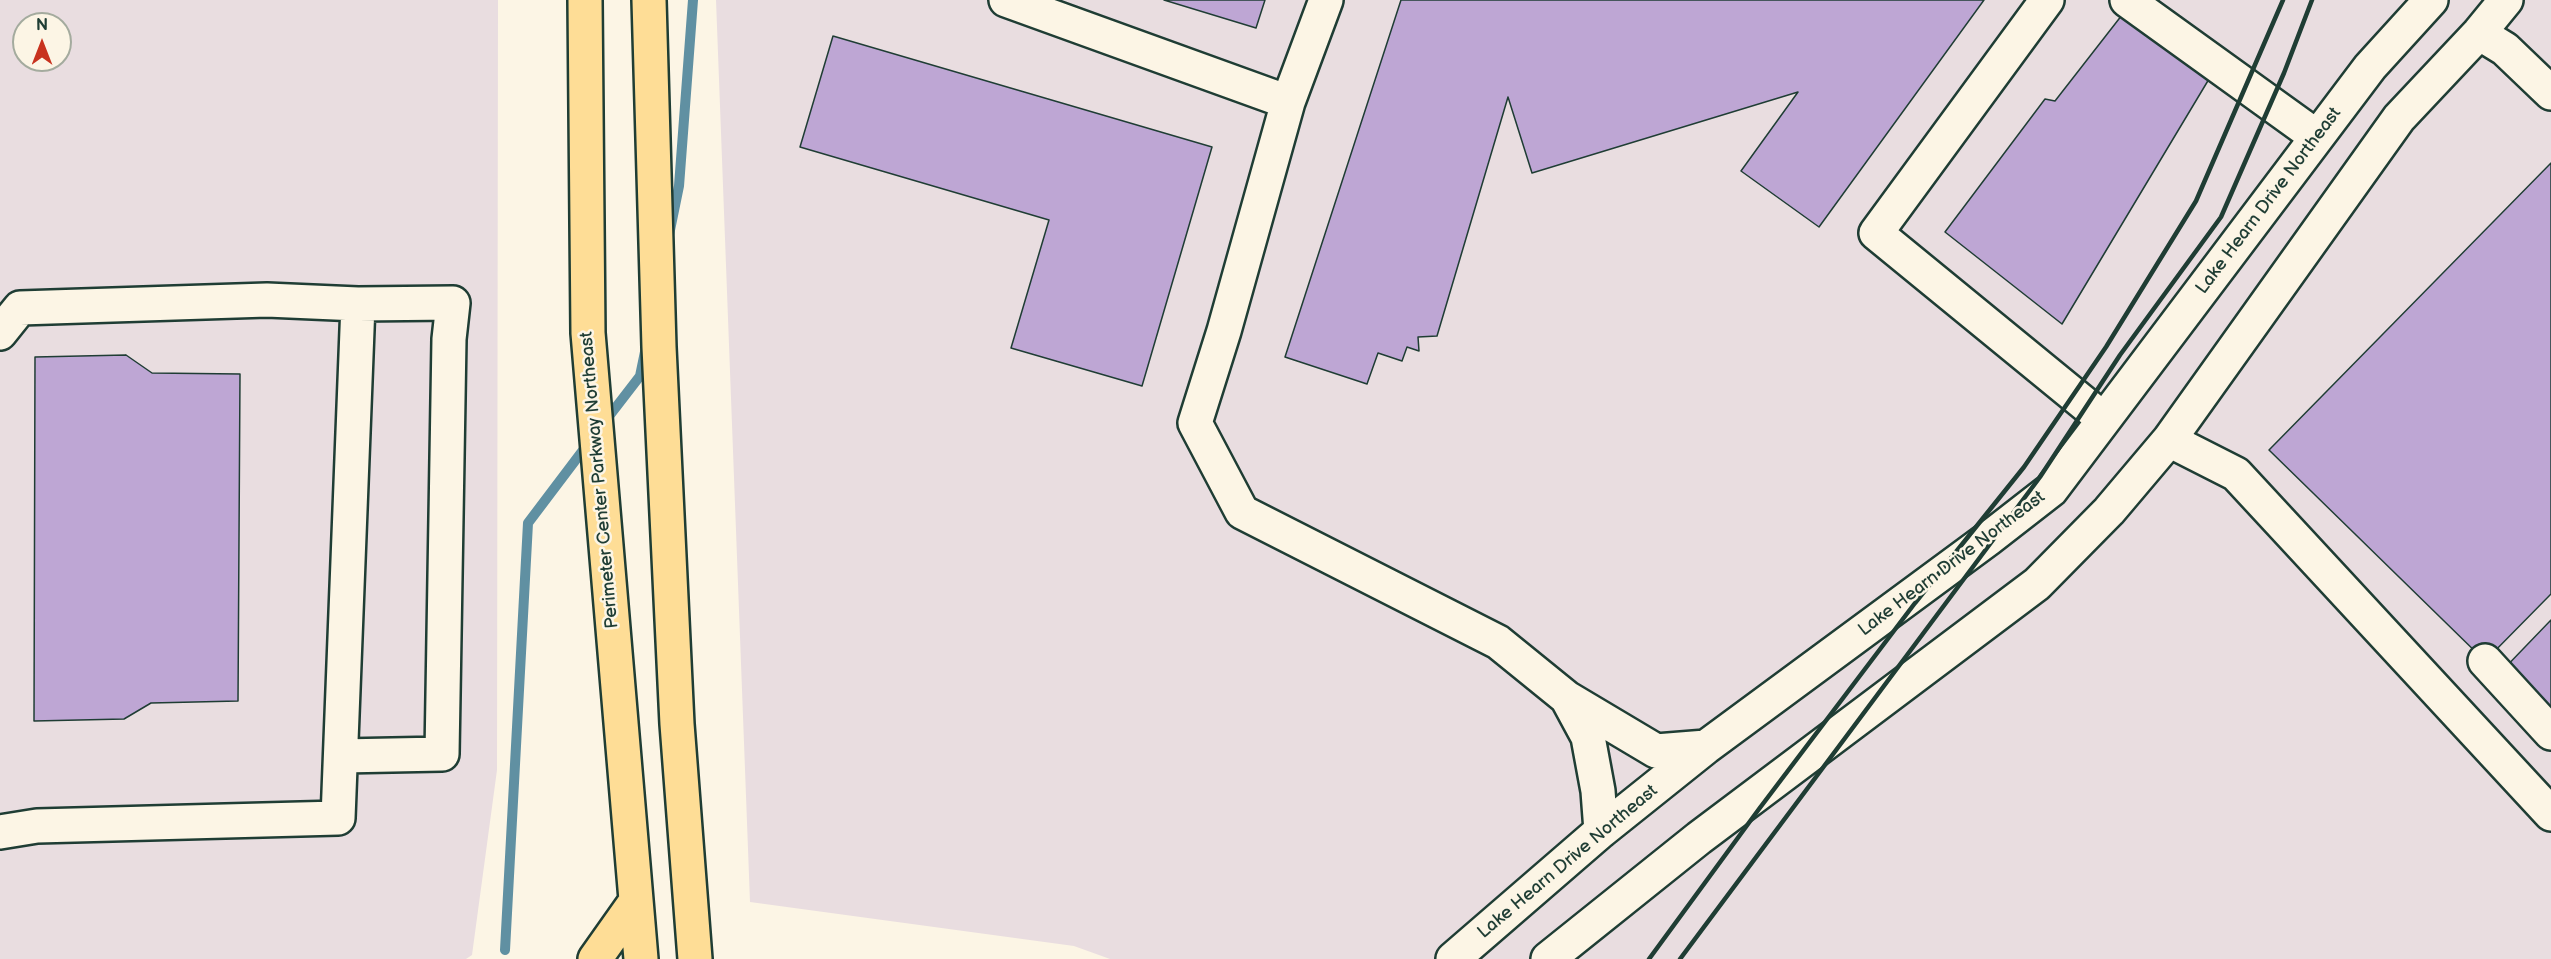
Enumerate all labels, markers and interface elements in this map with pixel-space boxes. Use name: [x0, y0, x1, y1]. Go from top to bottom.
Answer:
north arrow: [12, 12, 72, 72]
text: N: [36, 16, 48, 35]
street label: Lake Hearn Drive Northeast: [2192, 103, 2346, 299]
street label: Perimeter Center Parkway Northeast: [576, 331, 624, 629]
street label: Lake Hearn Drive Northeast: [1854, 487, 2050, 641]
street label: Lake Hearn Drive Northeast: [1474, 780, 1662, 944]

